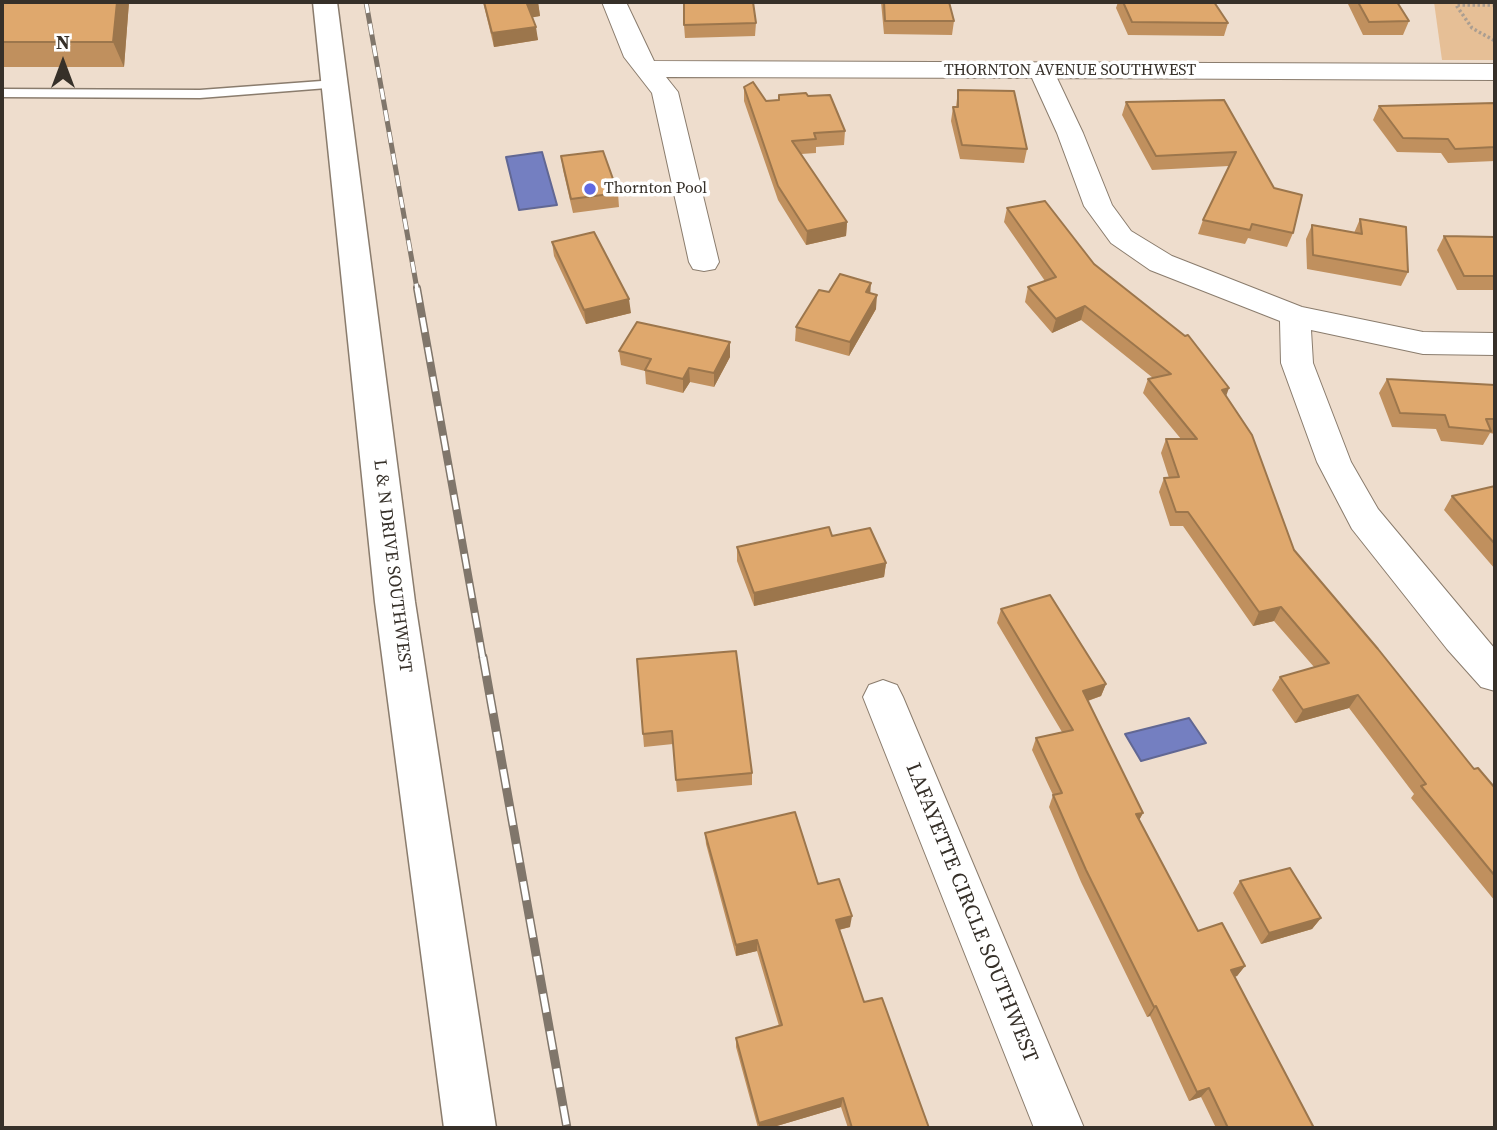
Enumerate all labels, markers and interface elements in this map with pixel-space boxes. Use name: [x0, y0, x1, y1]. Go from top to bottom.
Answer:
north arrow: [28, 28, 98, 98]
text: N: [56, 29, 70, 55]
street label: THORNTON AVENUE SOUTHWEST: [944, 61, 1196, 81]
place label: Thornton Pool: [604, 179, 707, 199]
marker: Thornton Pool: [582, 181, 598, 197]
street label: L & N DRIVE SOUTHWEST: [368, 458, 416, 674]
street label: LAFAYETTE CIRCLE SOUTHWEST: [899, 760, 1043, 1066]

